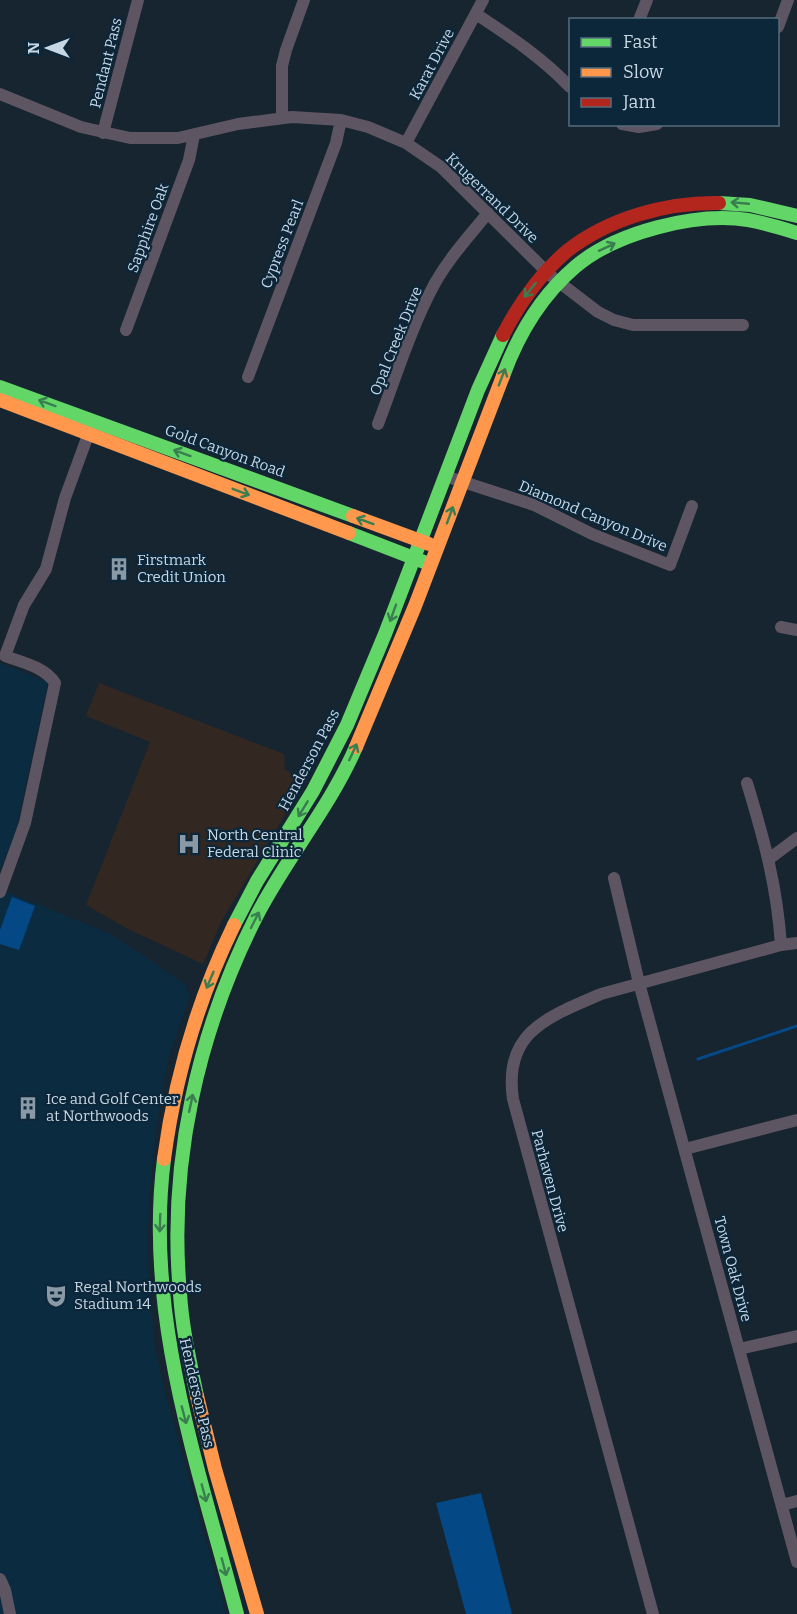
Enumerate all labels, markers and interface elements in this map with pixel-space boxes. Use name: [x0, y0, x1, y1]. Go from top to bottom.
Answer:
street label: Pendant Pass: [86, 16, 126, 110]
north arrow: [18, 18, 78, 78]
legend: [569, 18, 779, 126]
street label: Karat Drive: [406, 25, 458, 103]
text: Fast: [623, 31, 658, 53]
text: N: [24, 42, 43, 54]
text: Slow: [623, 61, 664, 83]
text: Jam: [622, 91, 656, 113]
street label: Krugerrand Drive: [442, 149, 542, 247]
street label: Sapphire Oak: [124, 180, 173, 275]
street label: Cypress Pearl: [257, 197, 307, 291]
one-way arrow: [731, 197, 751, 208]
one-way arrow: [597, 241, 615, 253]
one-way arrow: [524, 282, 537, 298]
street label: Opal Creek Drive: [366, 284, 426, 398]
one-way arrow: [498, 368, 509, 387]
one-way arrow: [38, 397, 57, 408]
street label: Gold Canyon Road: [162, 421, 288, 481]
one-way arrow: [173, 447, 192, 458]
street label: Diamond Canyon Drive: [516, 477, 670, 555]
one-way arrow: [231, 487, 250, 498]
one-way arrow: [445, 506, 456, 525]
one-way arrow: [356, 514, 375, 525]
place label: Firstmark Credit Union: [137, 551, 226, 586]
building icon: Firstmark Credit Union: [106, 556, 132, 582]
one-way arrow: [387, 603, 398, 622]
street label: Henderson Pass: [275, 706, 343, 814]
one-way arrow: [348, 743, 360, 761]
one-way arrow: [296, 800, 308, 817]
place label: North Central Federal Clinic: [207, 826, 303, 861]
hospital icon: North Central Federal Clinic: [176, 831, 202, 857]
one-way arrow: [249, 912, 261, 929]
one-way arrow: [204, 970, 215, 988]
place label: Ice and Golf Center at Northwoods: [46, 1090, 179, 1125]
one-way arrow: [186, 1094, 198, 1113]
building icon: Ice and Golf Center at Northwoods: [15, 1095, 41, 1121]
street label: Parhaven Drive: [528, 1128, 572, 1234]
one-way arrow: [154, 1212, 166, 1232]
street label: Town Oak Drive: [710, 1214, 756, 1324]
place label: Regal Northwoods Stadium 14: [74, 1278, 202, 1313]
theatre icon: Regal Northwoods Stadium 14: [43, 1283, 69, 1309]
street label: Henderson Pass: [176, 1336, 218, 1450]
one-way arrow: [179, 1405, 190, 1424]
one-way arrow: [199, 1483, 211, 1502]
one-way arrow: [219, 1557, 230, 1576]

